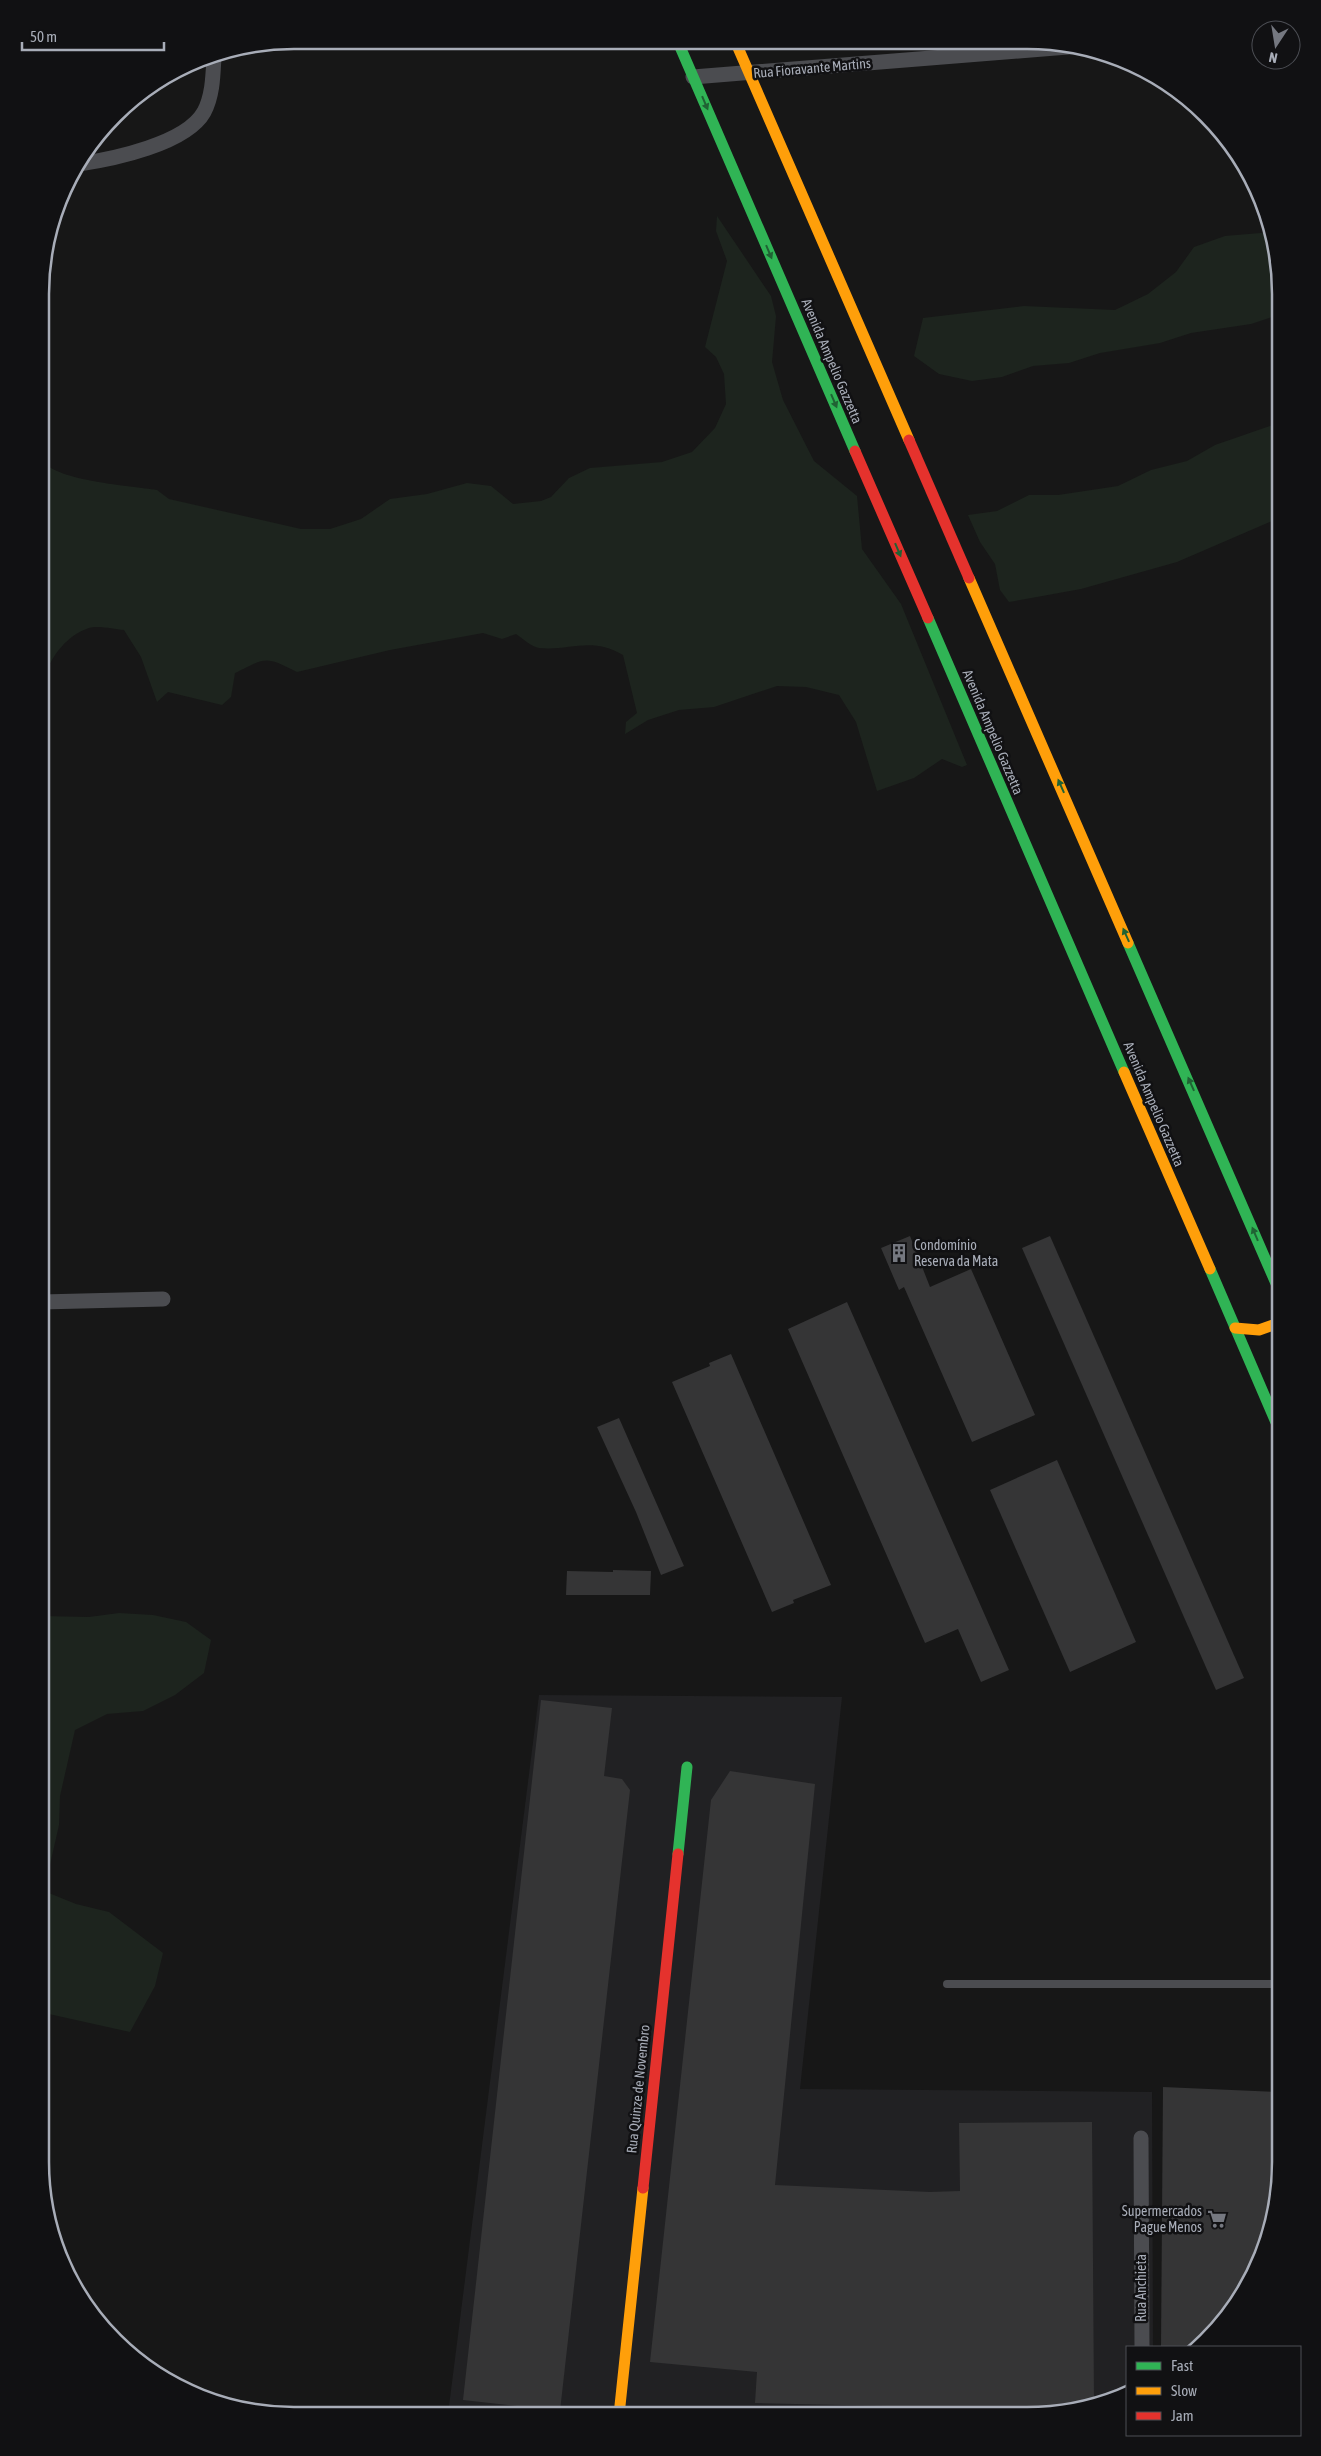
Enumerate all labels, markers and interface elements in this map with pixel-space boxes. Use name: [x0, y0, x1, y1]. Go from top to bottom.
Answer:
scale bar: [22, 20, 165, 52]
north arrow: [1251, 20, 1301, 70]
text: 50 m: [30, 28, 57, 45]
text: N: [1268, 49, 1279, 66]
street label: Rua Fioravante Martins: [753, 55, 872, 81]
one-way arrow: [701, 96, 709, 110]
one-way arrow: [766, 245, 774, 259]
street label: Avenida Ampelio Gazzetta: [798, 296, 866, 426]
one-way arrow: [830, 394, 838, 408]
one-way arrow: [895, 543, 903, 557]
street label: Avenida Ampelio Gazzetta: [959, 667, 1027, 797]
one-way arrow: [1056, 779, 1064, 793]
one-way arrow: [1121, 928, 1129, 942]
street label: Avenida Ampelio Gazzetta: [1120, 1039, 1188, 1169]
one-way arrow: [1186, 1077, 1194, 1091]
one-way arrow: [1250, 1226, 1258, 1241]
place label: Condomínio Reserva da Mata: [914, 1237, 998, 1269]
building icon: Condomínio Reserva da Mata: [888, 1242, 910, 1264]
street label: Rua Quinze de Novembro: [623, 2024, 653, 2154]
place label: Supermercados Pague Menos: [1122, 2203, 1202, 2235]
supermarket icon: Supermercados Pague Menos: [1206, 2208, 1228, 2230]
street label: Rua Anchieta: [1133, 2254, 1149, 2322]
legend: [1126, 2346, 1301, 2436]
text: Fast: [1171, 2357, 1193, 2374]
text: Slow: [1171, 2382, 1197, 2399]
text: Jam: [1171, 2407, 1194, 2424]

